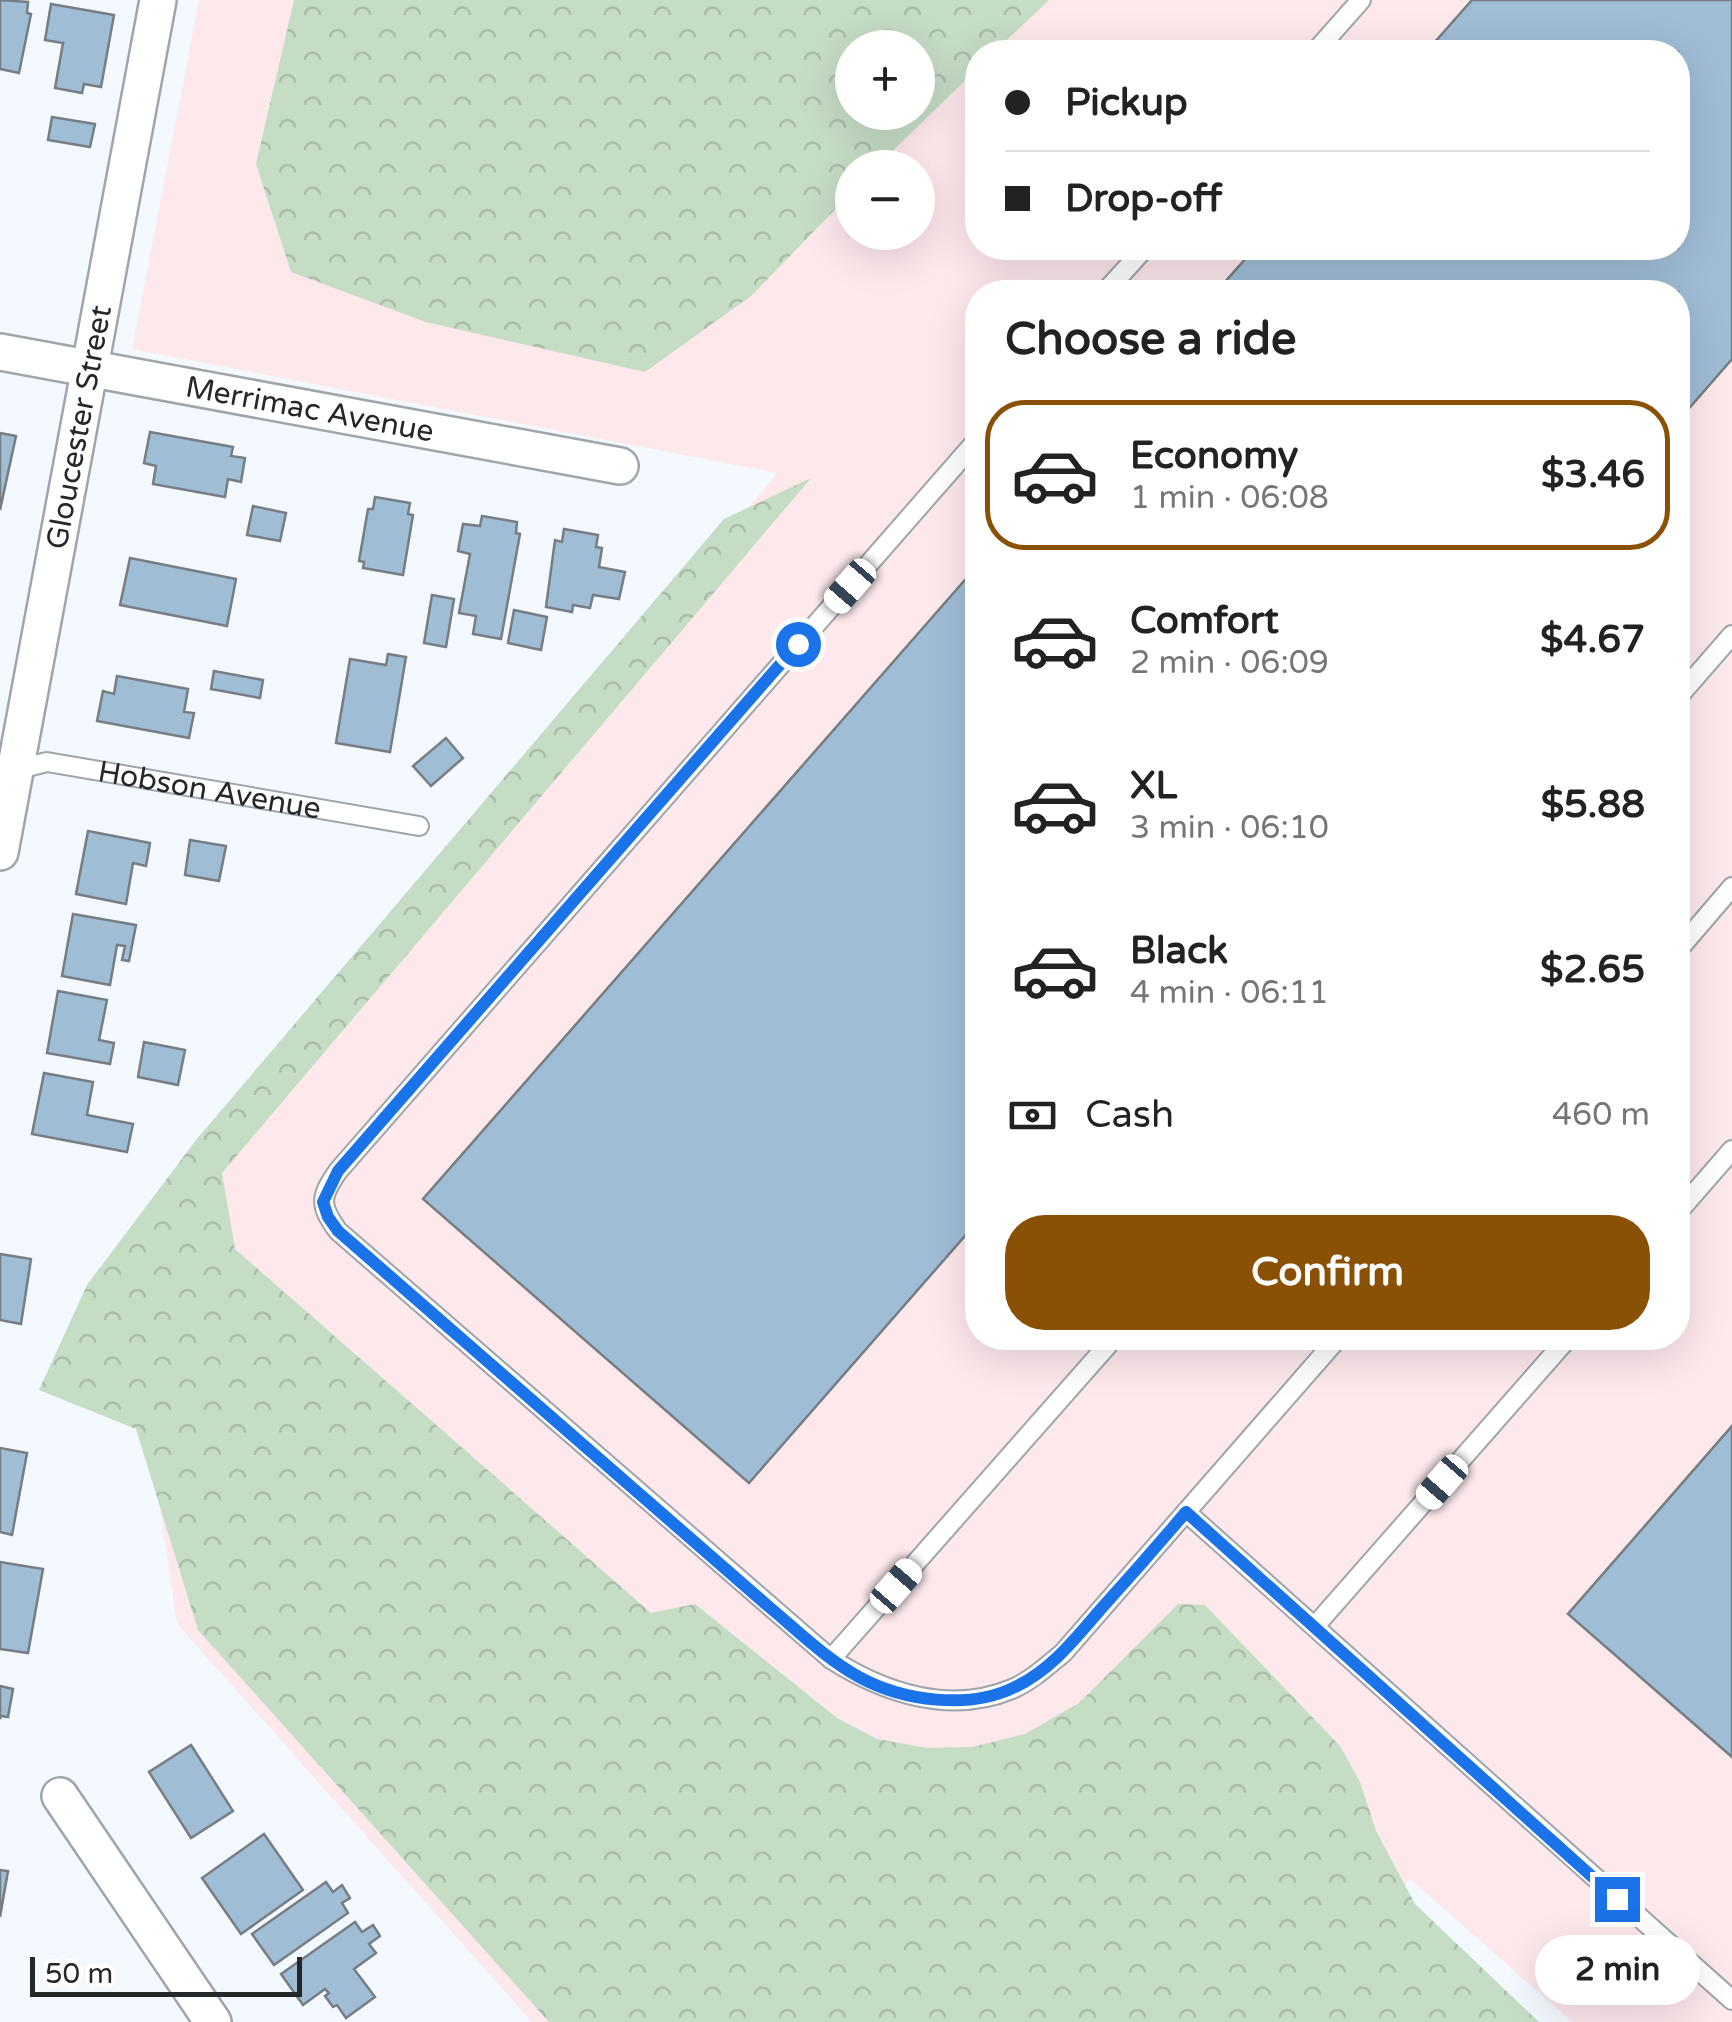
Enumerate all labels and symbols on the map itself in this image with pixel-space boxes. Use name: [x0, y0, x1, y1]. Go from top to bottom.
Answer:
street label: Gloucester Street: [39, 302, 120, 552]
street label: Merrimac Avenue: [183, 369, 437, 450]
car: [819, 554, 881, 618]
route start: [776, 622, 821, 667]
street label: Hobson Avenue: [95, 753, 324, 828]
car: [1411, 1450, 1473, 1514]
car: [865, 1554, 927, 1618]
route end: [1595, 1877, 1640, 1922]
callout: 2 min: [1534, 1934, 1700, 2004]
scale bar: [30, 1952, 302, 1996]

